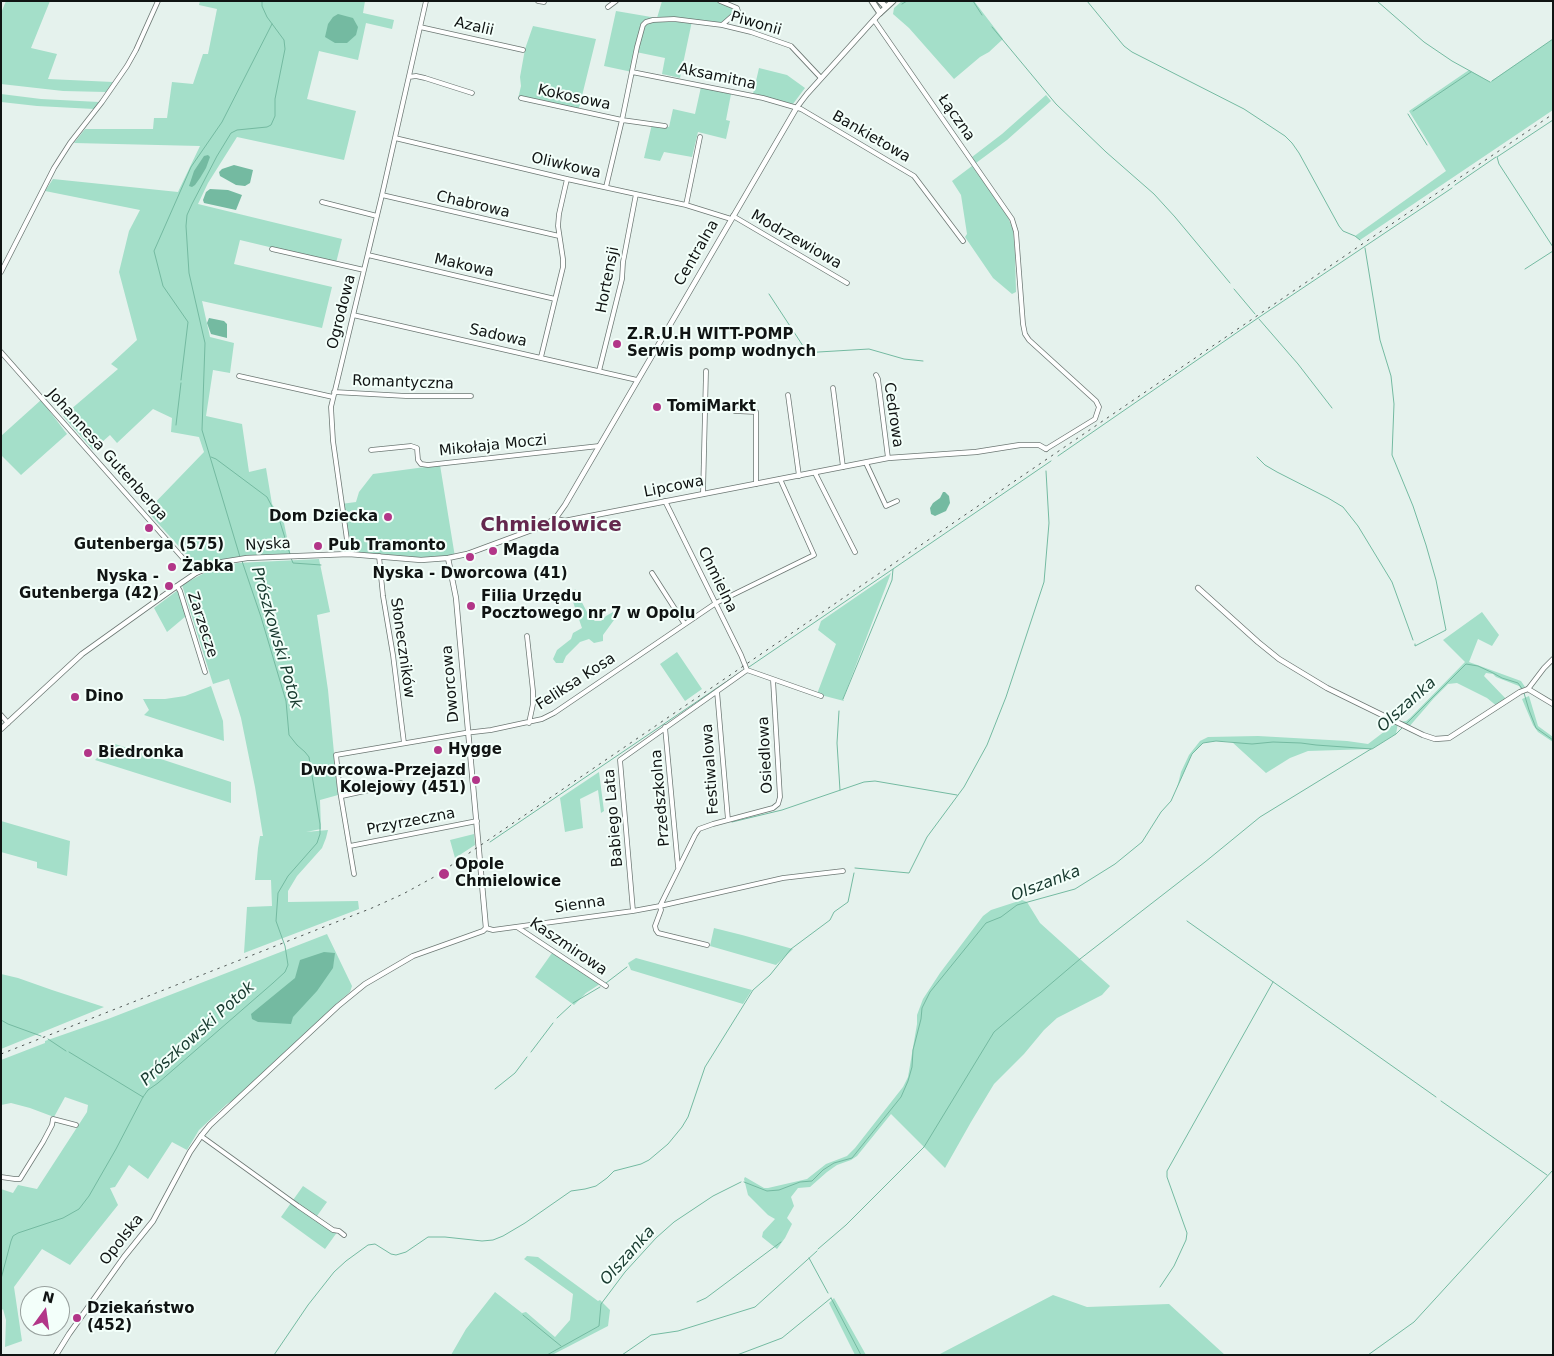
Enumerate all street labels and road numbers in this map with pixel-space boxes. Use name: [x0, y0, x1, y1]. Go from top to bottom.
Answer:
street label: Piwonii: [728, 8, 784, 40]
street label: Azalii: [453, 14, 495, 40]
street label: Aksamitna: [676, 60, 758, 94]
street label: Kokosowa: [536, 81, 612, 115]
street label: Łączna: [934, 91, 978, 145]
street label: Bankietowa: [829, 107, 913, 167]
street label: Oliwkowa: [529, 149, 603, 183]
street label: Chabrowa: [434, 188, 512, 222]
street label: Modrzewiowa: [747, 207, 845, 273]
street label: Centralna: [671, 217, 723, 289]
street label: Hortensji: [593, 245, 623, 315]
street label: Makowa: [432, 250, 496, 282]
street label: Ogrodowa: [324, 273, 360, 351]
street label: Sadowa: [467, 321, 529, 351]
street label: Romantyczna: [352, 372, 454, 394]
street label: Cedrowa: [880, 381, 906, 449]
street label: Johannesa Gutenberga: [43, 385, 171, 525]
street label: Mikołaja Moczi: [438, 431, 548, 461]
street label: Lipcowa: [642, 472, 706, 502]
street label: Nyska: [245, 535, 291, 555]
street label: Chmielna: [693, 544, 741, 616]
street label: Zarzecze: [183, 590, 221, 660]
street label: Słoneczników: [386, 597, 418, 699]
street label: Dworcowa: [439, 645, 463, 723]
street label: Feliksa Kosa: [533, 650, 619, 714]
street label: Osiedlowa: [755, 716, 777, 794]
street label: Festiwalowa: [699, 723, 723, 815]
street label: Przedszkolna: [648, 749, 674, 847]
street label: Babiego Lata: [601, 768, 627, 868]
street label: Przyrzeczna: [365, 805, 457, 839]
street label: Sienna: [553, 893, 607, 917]
street label: Kaszmirowa: [526, 914, 610, 980]
street label: Opolska: [96, 1211, 148, 1269]

